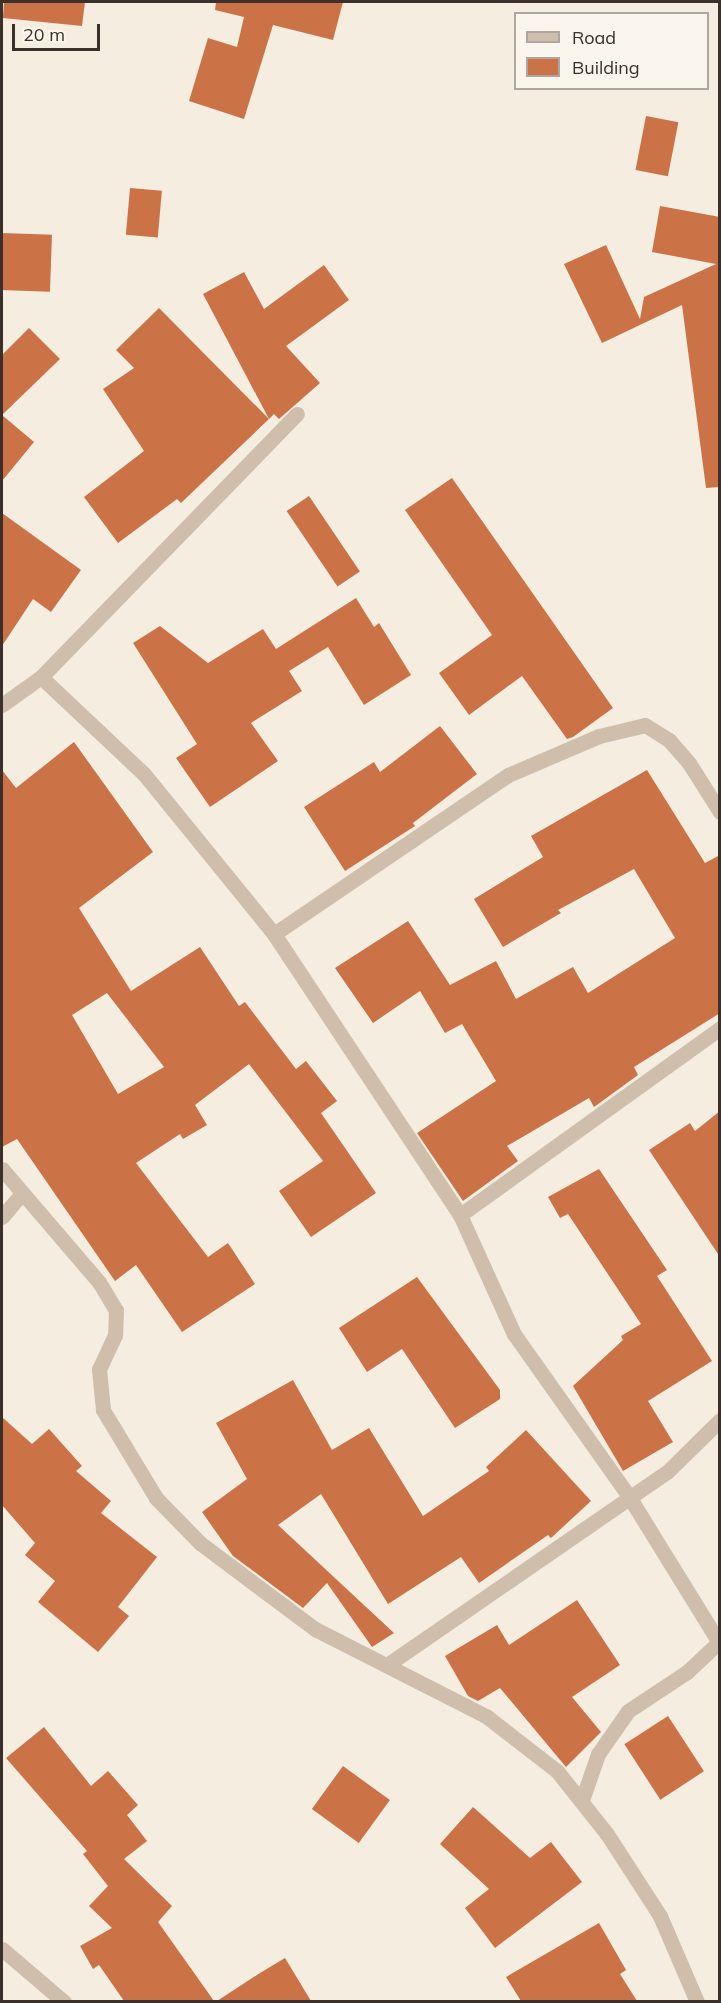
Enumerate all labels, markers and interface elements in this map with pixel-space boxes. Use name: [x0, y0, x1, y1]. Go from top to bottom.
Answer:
scale bar: [15, 12, 104, 50]
legend: [514, 12, 709, 90]
text: 20 m: [23, 23, 65, 46]
text: Road: [572, 26, 616, 49]
text: Building: [572, 56, 640, 79]

